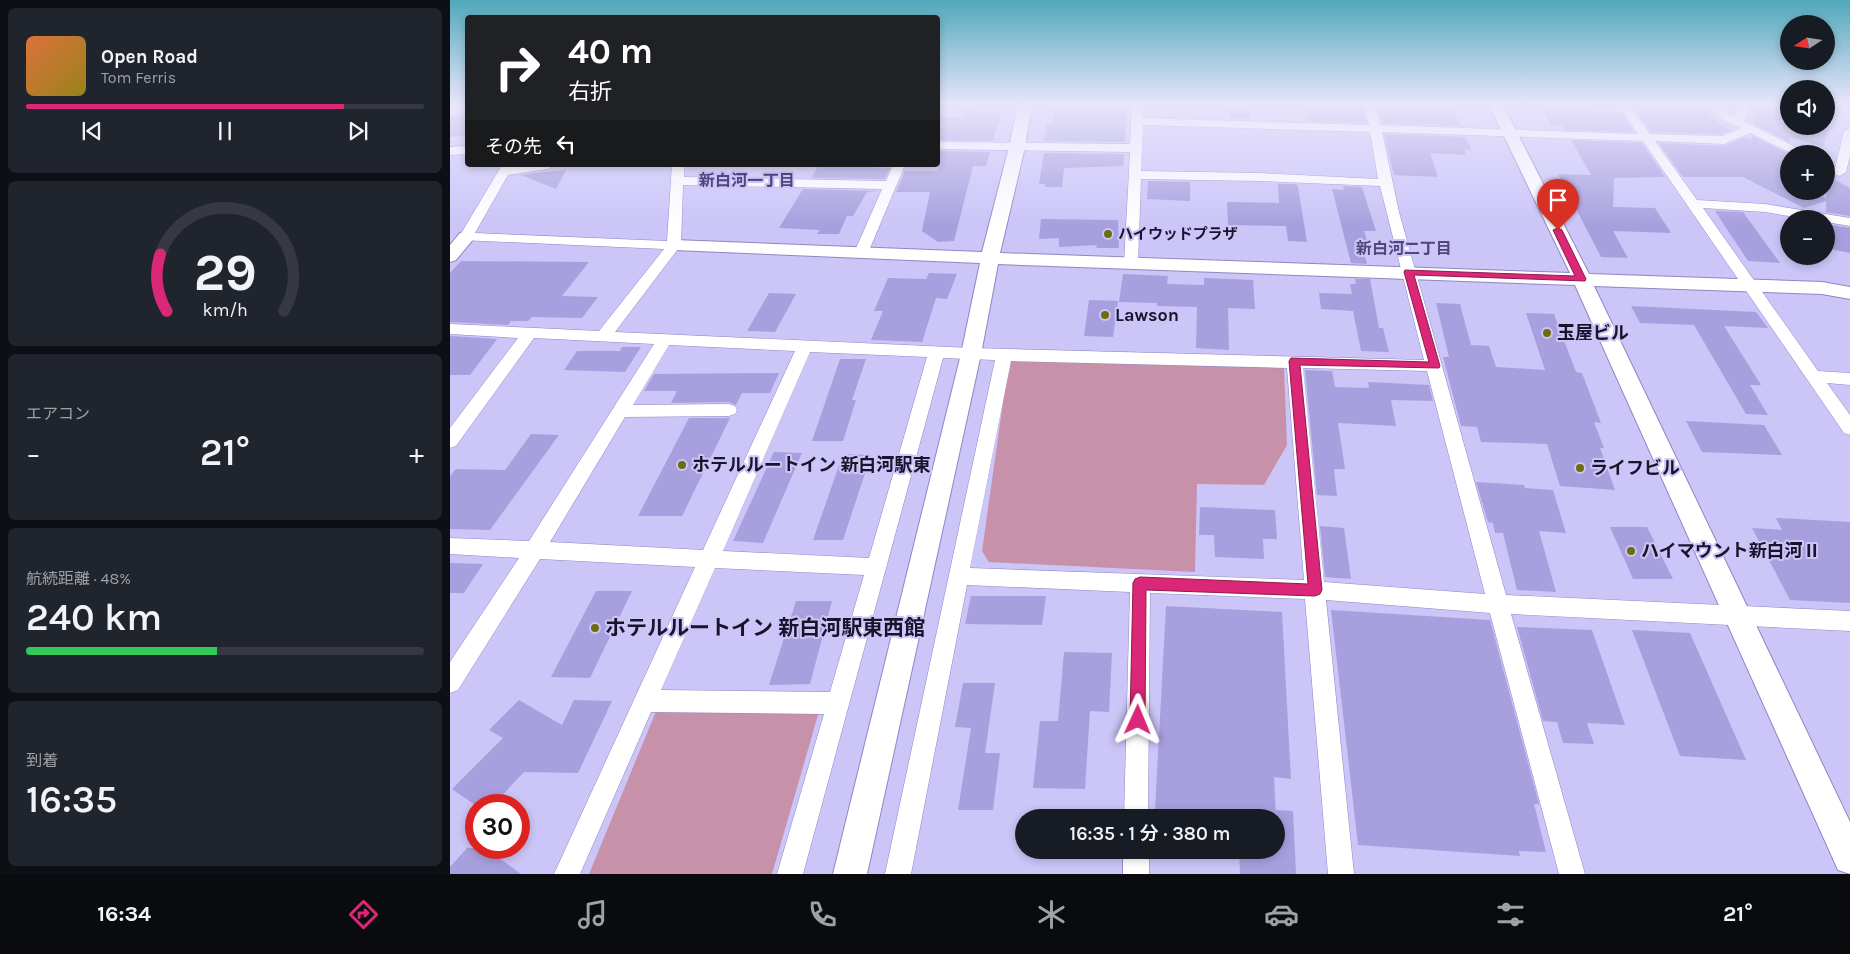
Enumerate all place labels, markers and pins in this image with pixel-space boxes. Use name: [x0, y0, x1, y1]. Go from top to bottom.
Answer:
pin: [1537, 179, 1579, 230]
place label: ハイウッドプラザ: [1118, 225, 1238, 243]
marker: ハイウッドプラザ: [1102, 228, 1114, 240]
place label: Lawson: [1115, 304, 1179, 326]
marker: Lawson: [1099, 309, 1111, 321]
place label: 玉屋ビル: [1557, 322, 1629, 344]
marker: 玉屋ビル: [1541, 327, 1553, 339]
place label: ホテルルートイン 新白河駅東: [692, 454, 931, 476]
place label: ライフビル: [1590, 457, 1680, 479]
marker: ホテルルートイン 新白河駅東: [676, 459, 688, 471]
marker: ライフビル: [1574, 462, 1586, 474]
place label: ハイマウント新白河Ⅱ: [1641, 540, 1821, 562]
marker: ハイマウント新白河Ⅱ: [1625, 545, 1637, 557]
place label: ホテルルートイン 新白河駅東西館: [605, 616, 925, 640]
marker: ホテルルートイン 新白河駅東西館: [589, 622, 601, 634]

